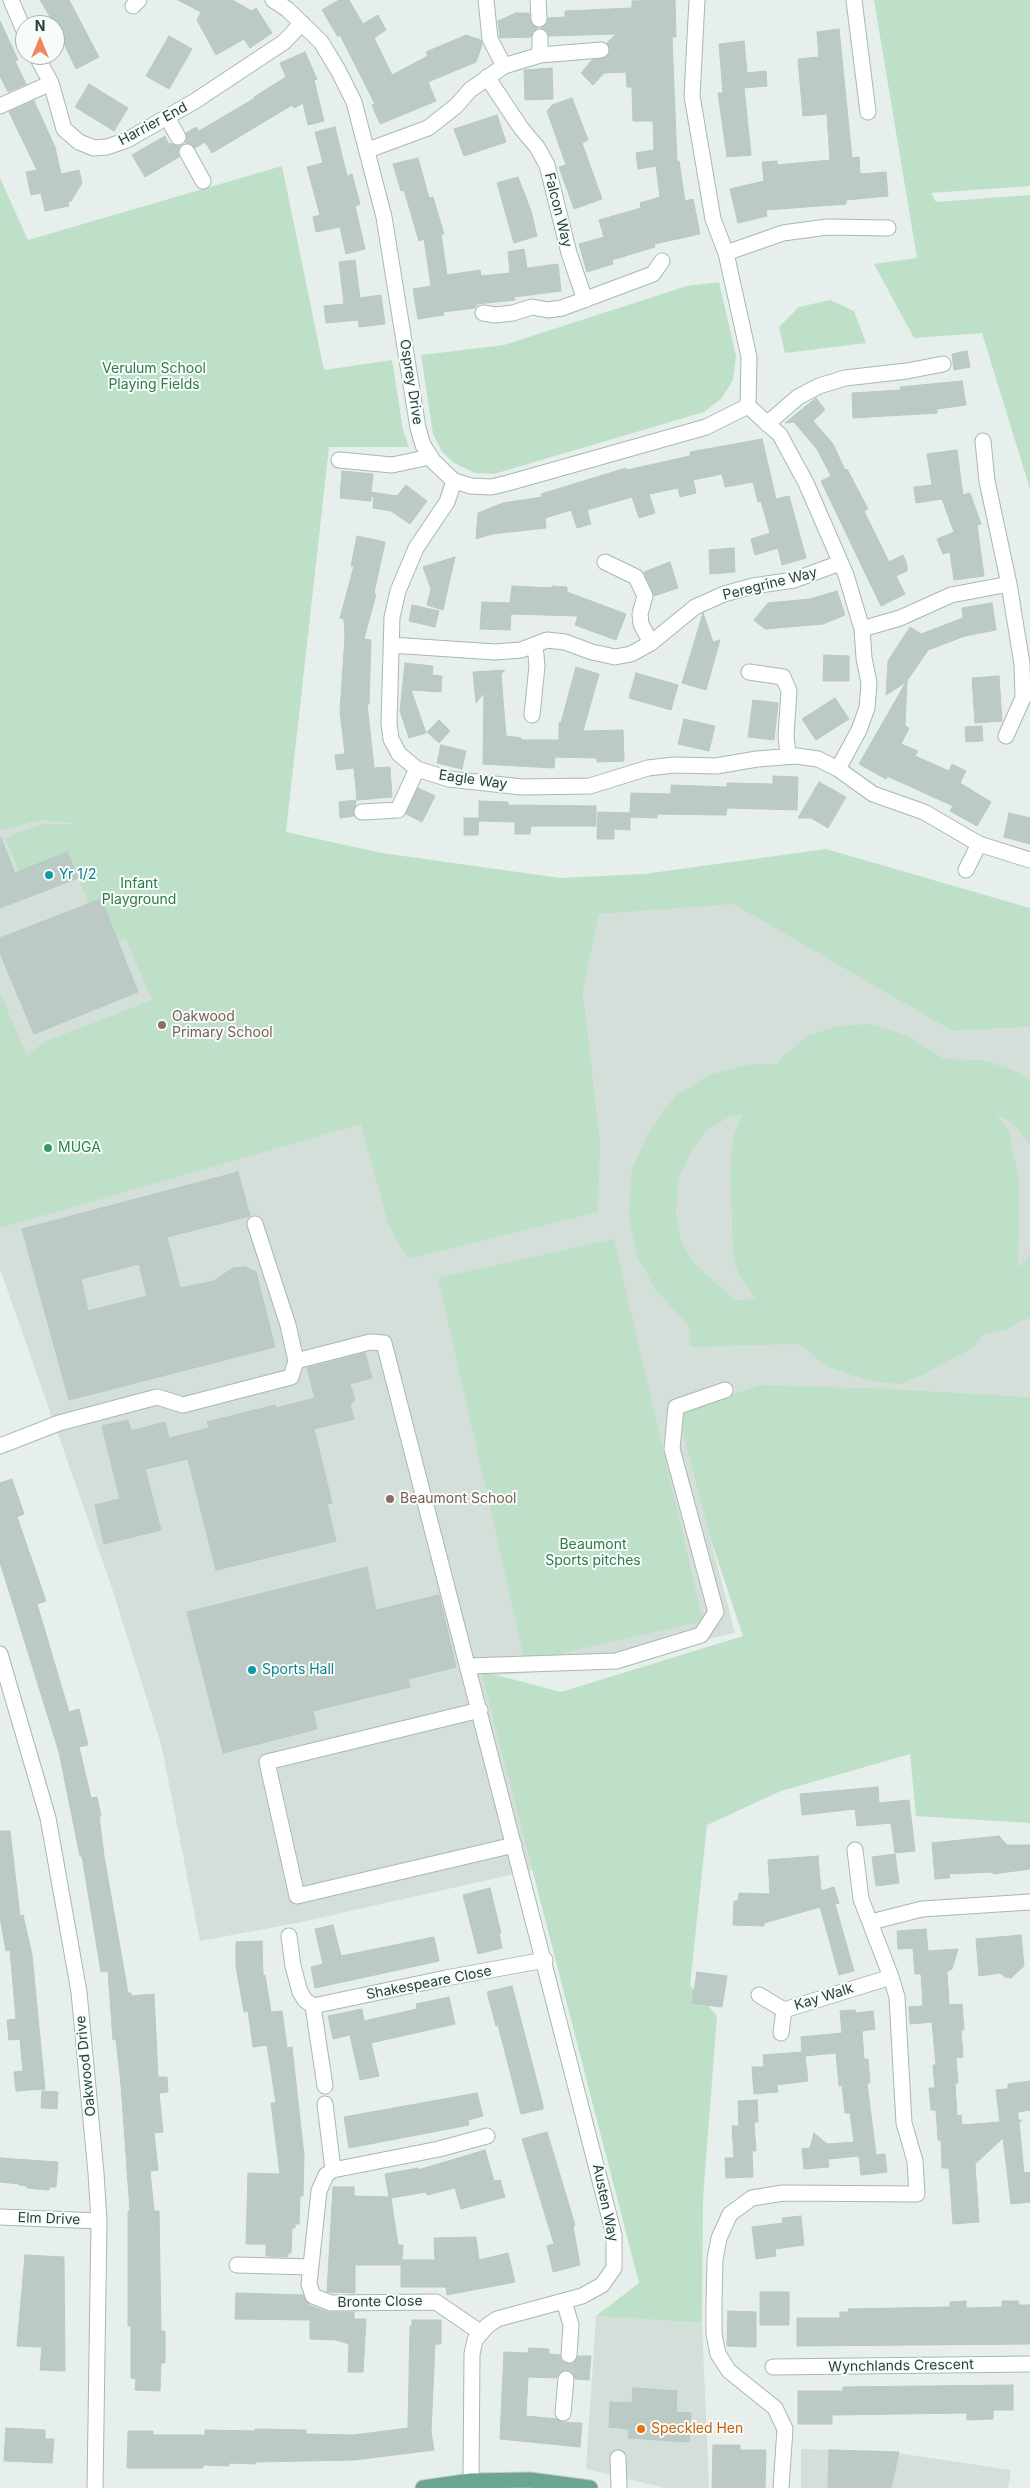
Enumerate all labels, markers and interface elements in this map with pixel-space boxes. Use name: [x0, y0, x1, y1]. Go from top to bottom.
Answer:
north arrow: [15, 15, 65, 65]
text: N: [35, 17, 45, 34]
street label: Harrier End: [116, 99, 190, 149]
street label: Falcon Way: [541, 171, 575, 249]
street label: Osprey Drive: [396, 338, 426, 426]
park label: Verulum School Playing Fields: [102, 361, 206, 394]
street label: Peregrine Way: [721, 564, 819, 604]
street label: Eagle Way: [438, 767, 508, 793]
place label: Yr 1/2: [59, 867, 96, 883]
marker: Yr 1/2: [43, 869, 55, 881]
park label: Infant Playground: [102, 876, 176, 909]
place label: Oakwood Primary School: [172, 1009, 273, 1042]
marker: Oakwood Primary School: [156, 1019, 168, 1031]
place label: MUGA: [58, 1140, 101, 1156]
marker: MUGA: [42, 1142, 54, 1154]
place label: Beaumont School: [400, 1491, 516, 1507]
marker: Beaumont School: [384, 1493, 396, 1505]
park label: Beaumont Sports pitches: [545, 1537, 641, 1570]
place label: Sports Hall: [262, 1662, 334, 1678]
marker: Sports Hall: [246, 1664, 258, 1676]
street label: Shakespeare Close: [365, 1963, 493, 2003]
street label: Kay Walk: [792, 1980, 856, 2014]
street label: Oakwood Drive: [72, 2015, 100, 2117]
street label: Austen Way: [589, 2163, 621, 2243]
street label: Elm Drive: [17, 2210, 81, 2228]
street label: Bronte Close: [337, 2293, 423, 2311]
street label: Wynchlands Crescent: [828, 2356, 974, 2376]
place label: Speckled Hen: [651, 2421, 743, 2437]
marker: Speckled Hen: [635, 2423, 647, 2435]

